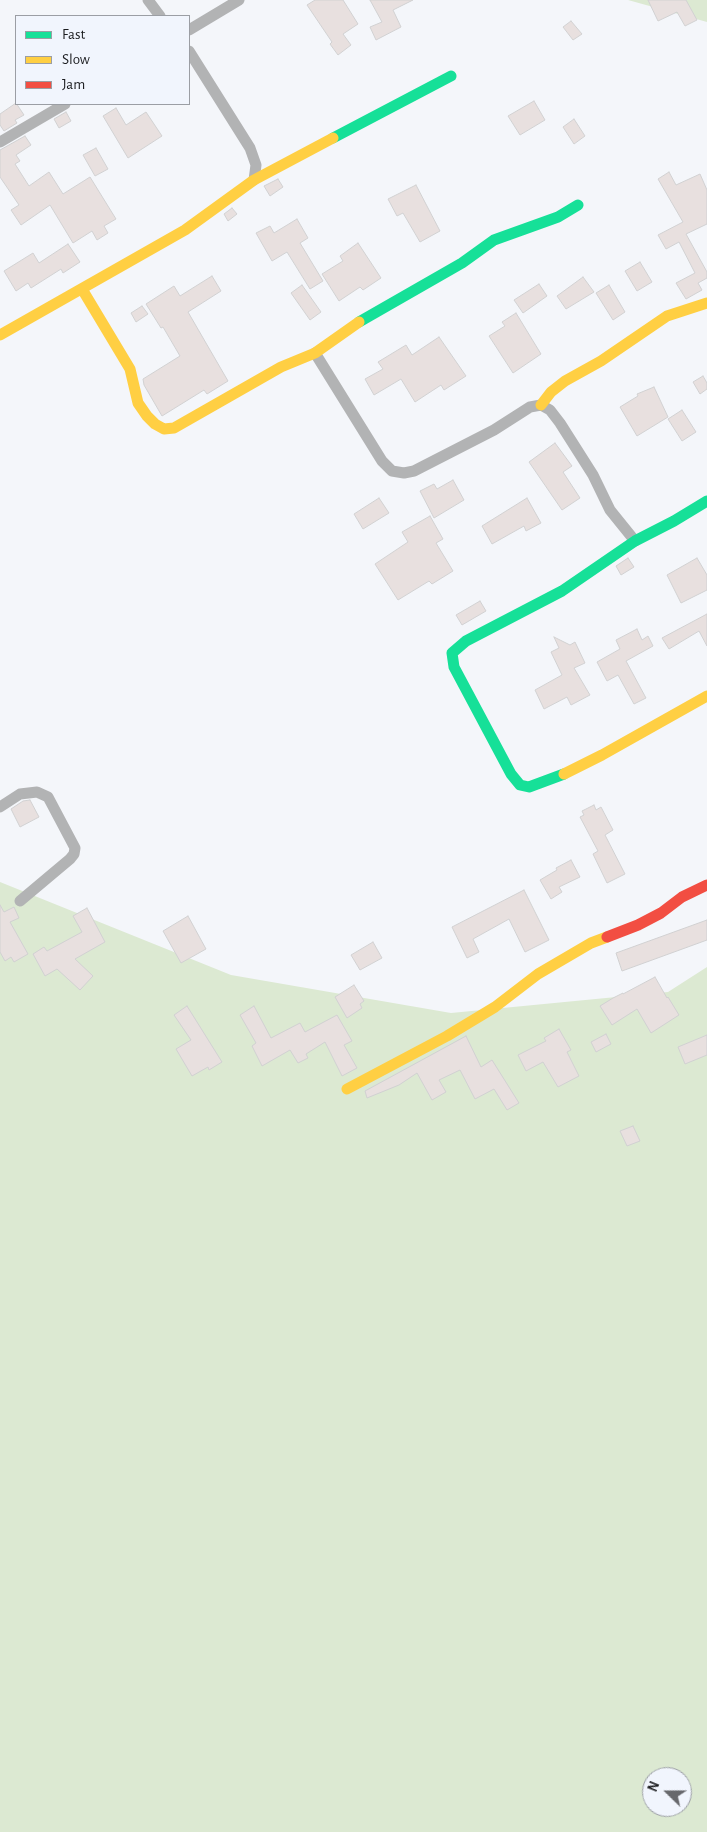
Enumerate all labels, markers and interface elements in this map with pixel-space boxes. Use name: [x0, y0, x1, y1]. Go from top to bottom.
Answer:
legend: [15, 15, 190, 105]
text: Fast: [62, 27, 85, 42]
text: Slow: [62, 52, 90, 67]
text: Jam: [62, 77, 85, 92]
north arrow: [642, 1767, 692, 1817]
text: N: [646, 1780, 662, 1794]

